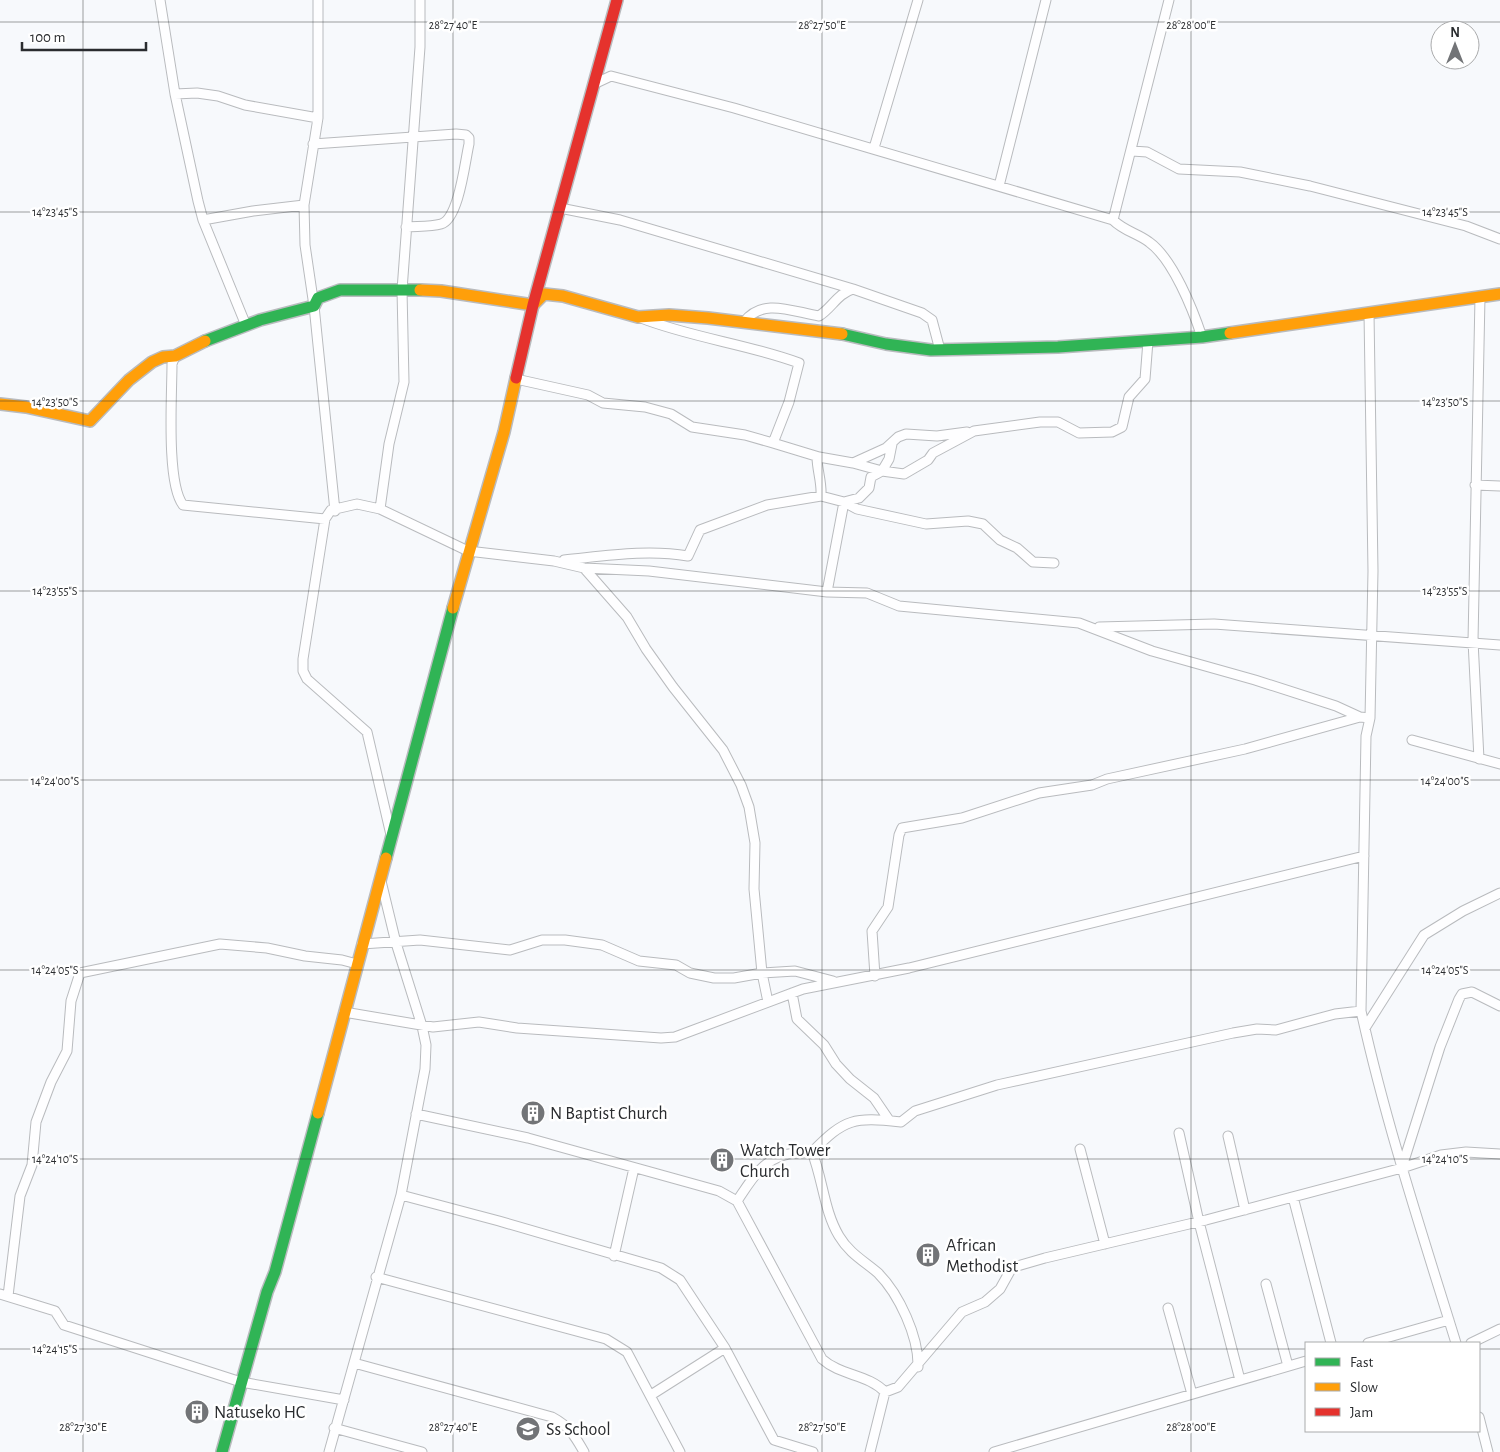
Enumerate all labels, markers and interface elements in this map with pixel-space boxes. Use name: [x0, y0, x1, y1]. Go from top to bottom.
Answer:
text: 28°27'40"E: [429, 19, 477, 31]
text: 28°27'50"E: [798, 19, 846, 31]
text: 28°28'00"E: [1166, 19, 1216, 31]
scale bar: [22, 20, 146, 52]
north arrow: [1430, 20, 1480, 70]
text: N: [1450, 26, 1460, 40]
text: 100 m: [30, 30, 65, 45]
text: 14°23'45"S: [32, 206, 78, 218]
text: 14°23'45"S: [1422, 206, 1468, 218]
text: 14°23'50"S: [32, 396, 78, 408]
text: 14°23'50"S: [1422, 396, 1468, 408]
text: 14°23'55"S: [33, 585, 78, 597]
text: 14°23'55"S: [1423, 585, 1468, 597]
text: 14°24'00"S: [31, 775, 80, 787]
text: 14°24'00"S: [1421, 775, 1470, 787]
text: 14°24'05"S: [31, 964, 79, 976]
text: 14°24'05"S: [1421, 964, 1469, 976]
building icon: N Baptist Church: [520, 1100, 546, 1126]
place label: N Baptist Church: [550, 1105, 668, 1123]
place label: Watch Tower Church: [740, 1142, 831, 1181]
building icon: Watch Tower Church: [709, 1147, 735, 1173]
text: 14°24'10"S: [32, 1153, 78, 1165]
text: 14°24'10"S: [1422, 1153, 1468, 1165]
place label: African Methodist: [946, 1237, 1018, 1276]
building icon: African Methodist: [915, 1242, 941, 1268]
legend: [1305, 1342, 1480, 1432]
text: 14°24'15"S: [33, 1343, 78, 1355]
text: Fast: [1350, 1355, 1374, 1370]
text: Slow: [1350, 1380, 1378, 1395]
building icon: Natuseko HC: [184, 1399, 210, 1425]
place label: Natuseko HC: [214, 1404, 305, 1422]
text: Jam: [1350, 1405, 1373, 1420]
school or university icon: Ss School: [515, 1416, 541, 1442]
text: 28°27'30"E: [59, 1421, 107, 1433]
text: 28°27'40"E: [429, 1421, 477, 1433]
place label: Ss School: [546, 1421, 611, 1439]
text: 28°27'50"E: [798, 1421, 846, 1433]
text: 28°28'00"E: [1166, 1421, 1216, 1433]

